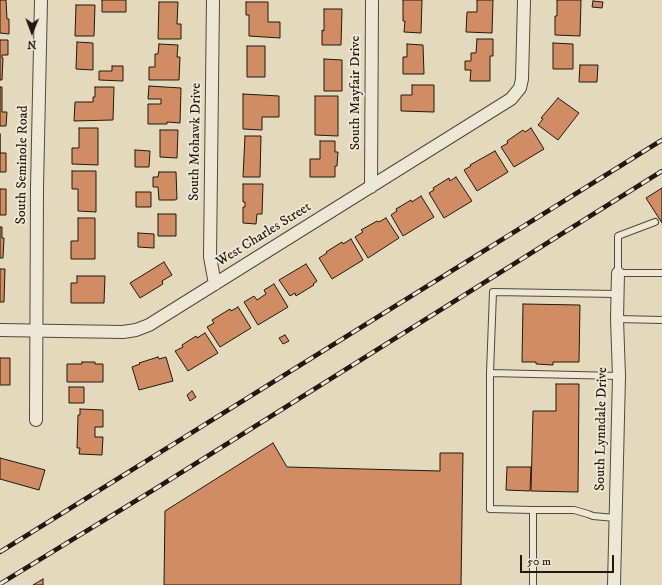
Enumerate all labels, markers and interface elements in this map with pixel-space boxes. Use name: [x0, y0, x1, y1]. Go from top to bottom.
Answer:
north arrow: [12, 12, 52, 52]
street label: South Mayfair Drive: [348, 36, 364, 150]
text: N: [27, 37, 36, 51]
street label: South Mohawk Drive: [187, 83, 205, 201]
street label: South Seminole Road: [14, 105, 32, 225]
street label: West Charles Street: [214, 199, 314, 271]
street label: South Lynndale Drive: [593, 367, 611, 491]
scale bar: [522, 547, 616, 573]
text: 50 m: [527, 554, 551, 569]

